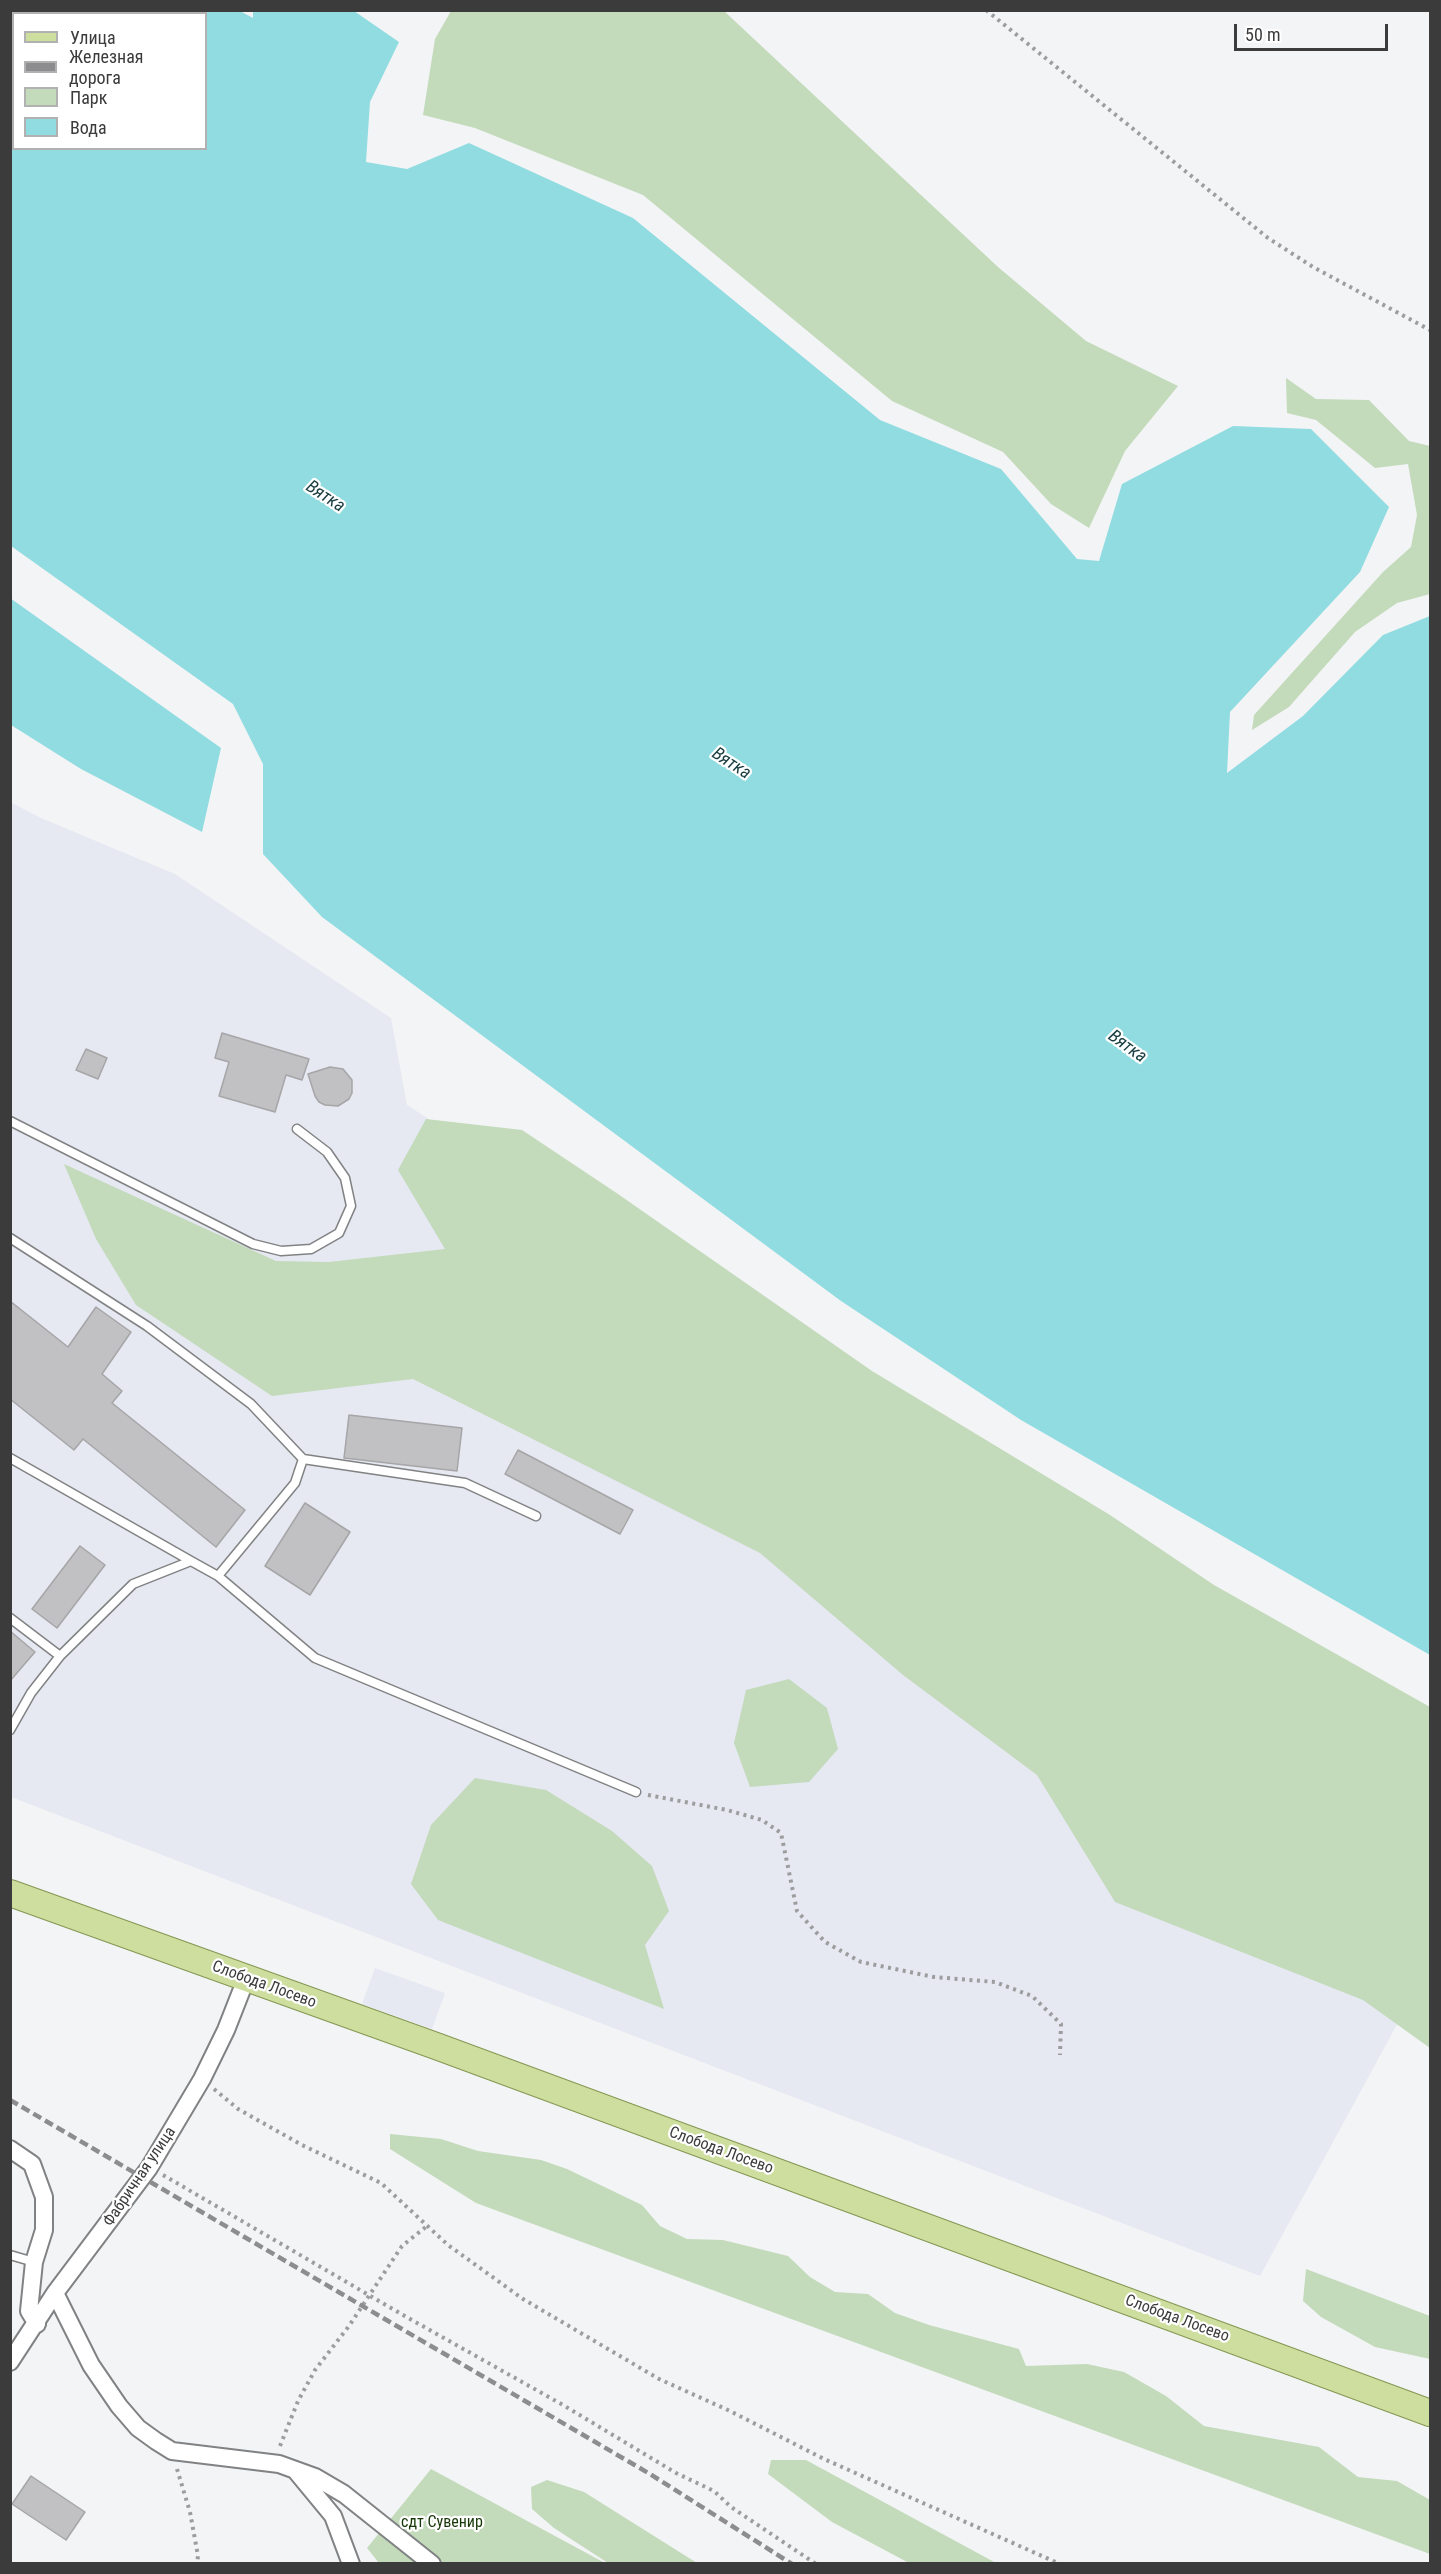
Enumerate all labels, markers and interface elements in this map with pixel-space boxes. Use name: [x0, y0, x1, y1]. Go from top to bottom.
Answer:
legend: [12, 12, 207, 150]
scale bar: [1237, 12, 1392, 50]
text: 50 m: [1245, 24, 1280, 45]
text: Улица: [70, 27, 116, 48]
text: Железная дорога: [69, 46, 144, 88]
text: Парк: [70, 87, 107, 108]
text: Вода: [70, 117, 107, 138]
water label: Вятка: [301, 476, 349, 518]
water label: Вятка: [707, 743, 755, 785]
water label: Вятка: [1104, 1026, 1150, 1068]
street label: Слобода Лосево: [209, 1957, 319, 2013]
street label: Слобода Лосево: [666, 2123, 776, 2179]
street label: Фабричная улица: [100, 2124, 180, 2230]
street label: Слобода Лосево: [1122, 2291, 1232, 2347]
park label: сдт Сувенир: [401, 2513, 483, 2533]

